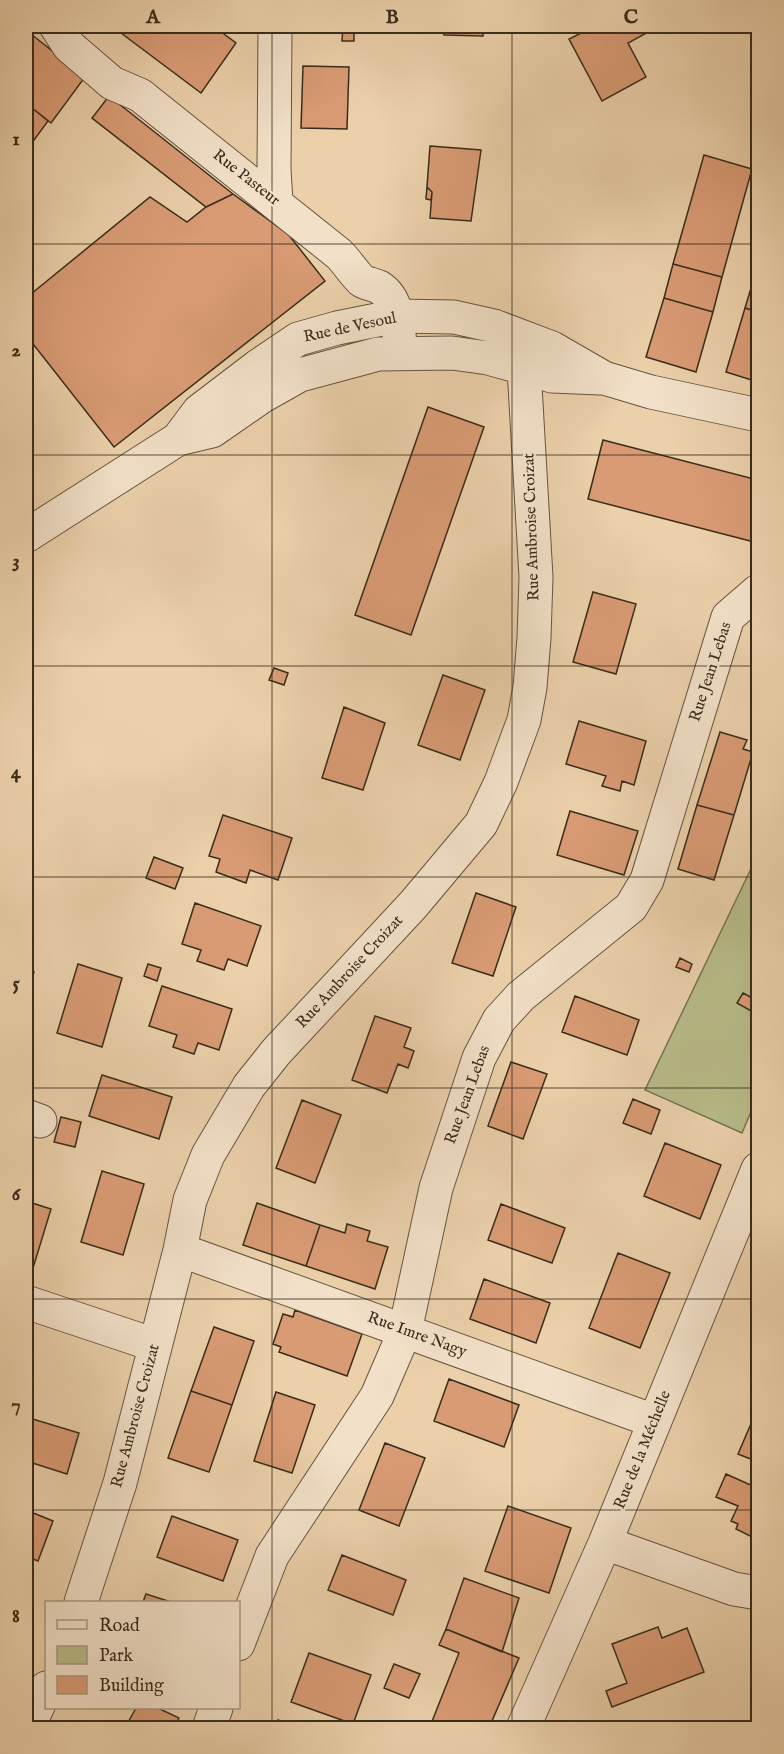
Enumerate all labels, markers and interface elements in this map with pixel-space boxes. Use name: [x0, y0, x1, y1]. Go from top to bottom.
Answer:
text: A: [145, 5, 161, 30]
text: B: [385, 5, 399, 30]
text: C: [624, 5, 638, 30]
text: 1: [12, 127, 20, 152]
street label: Rue Pasteur: [208, 146, 284, 211]
street label: Rue de Vesoul: [302, 308, 399, 348]
text: 2: [11, 338, 21, 363]
street label: Rue Ambroise Croizat: [519, 452, 545, 601]
text: 3: [12, 549, 20, 574]
street label: Rue Jean Lebas: [685, 619, 737, 724]
text: 4: [11, 760, 22, 785]
street label: Rue Ambroise Croizat: [292, 911, 408, 1033]
text: 5: [12, 971, 20, 996]
street label: Rue Jean Lebas: [441, 1043, 495, 1147]
text: 6: [12, 1182, 22, 1207]
street label: Rue Imre Nagy: [364, 1308, 470, 1362]
street label: Rue Ambroise Croizat: [107, 1341, 165, 1490]
street label: Rue de la Méchelle: [610, 1388, 676, 1512]
text: 7: [11, 1393, 21, 1418]
legend: [45, 1601, 240, 1709]
text: 8: [12, 1604, 20, 1629]
text: Road: [99, 1615, 140, 1638]
text: Park: [99, 1645, 134, 1668]
text: Building: [99, 1675, 164, 1698]

